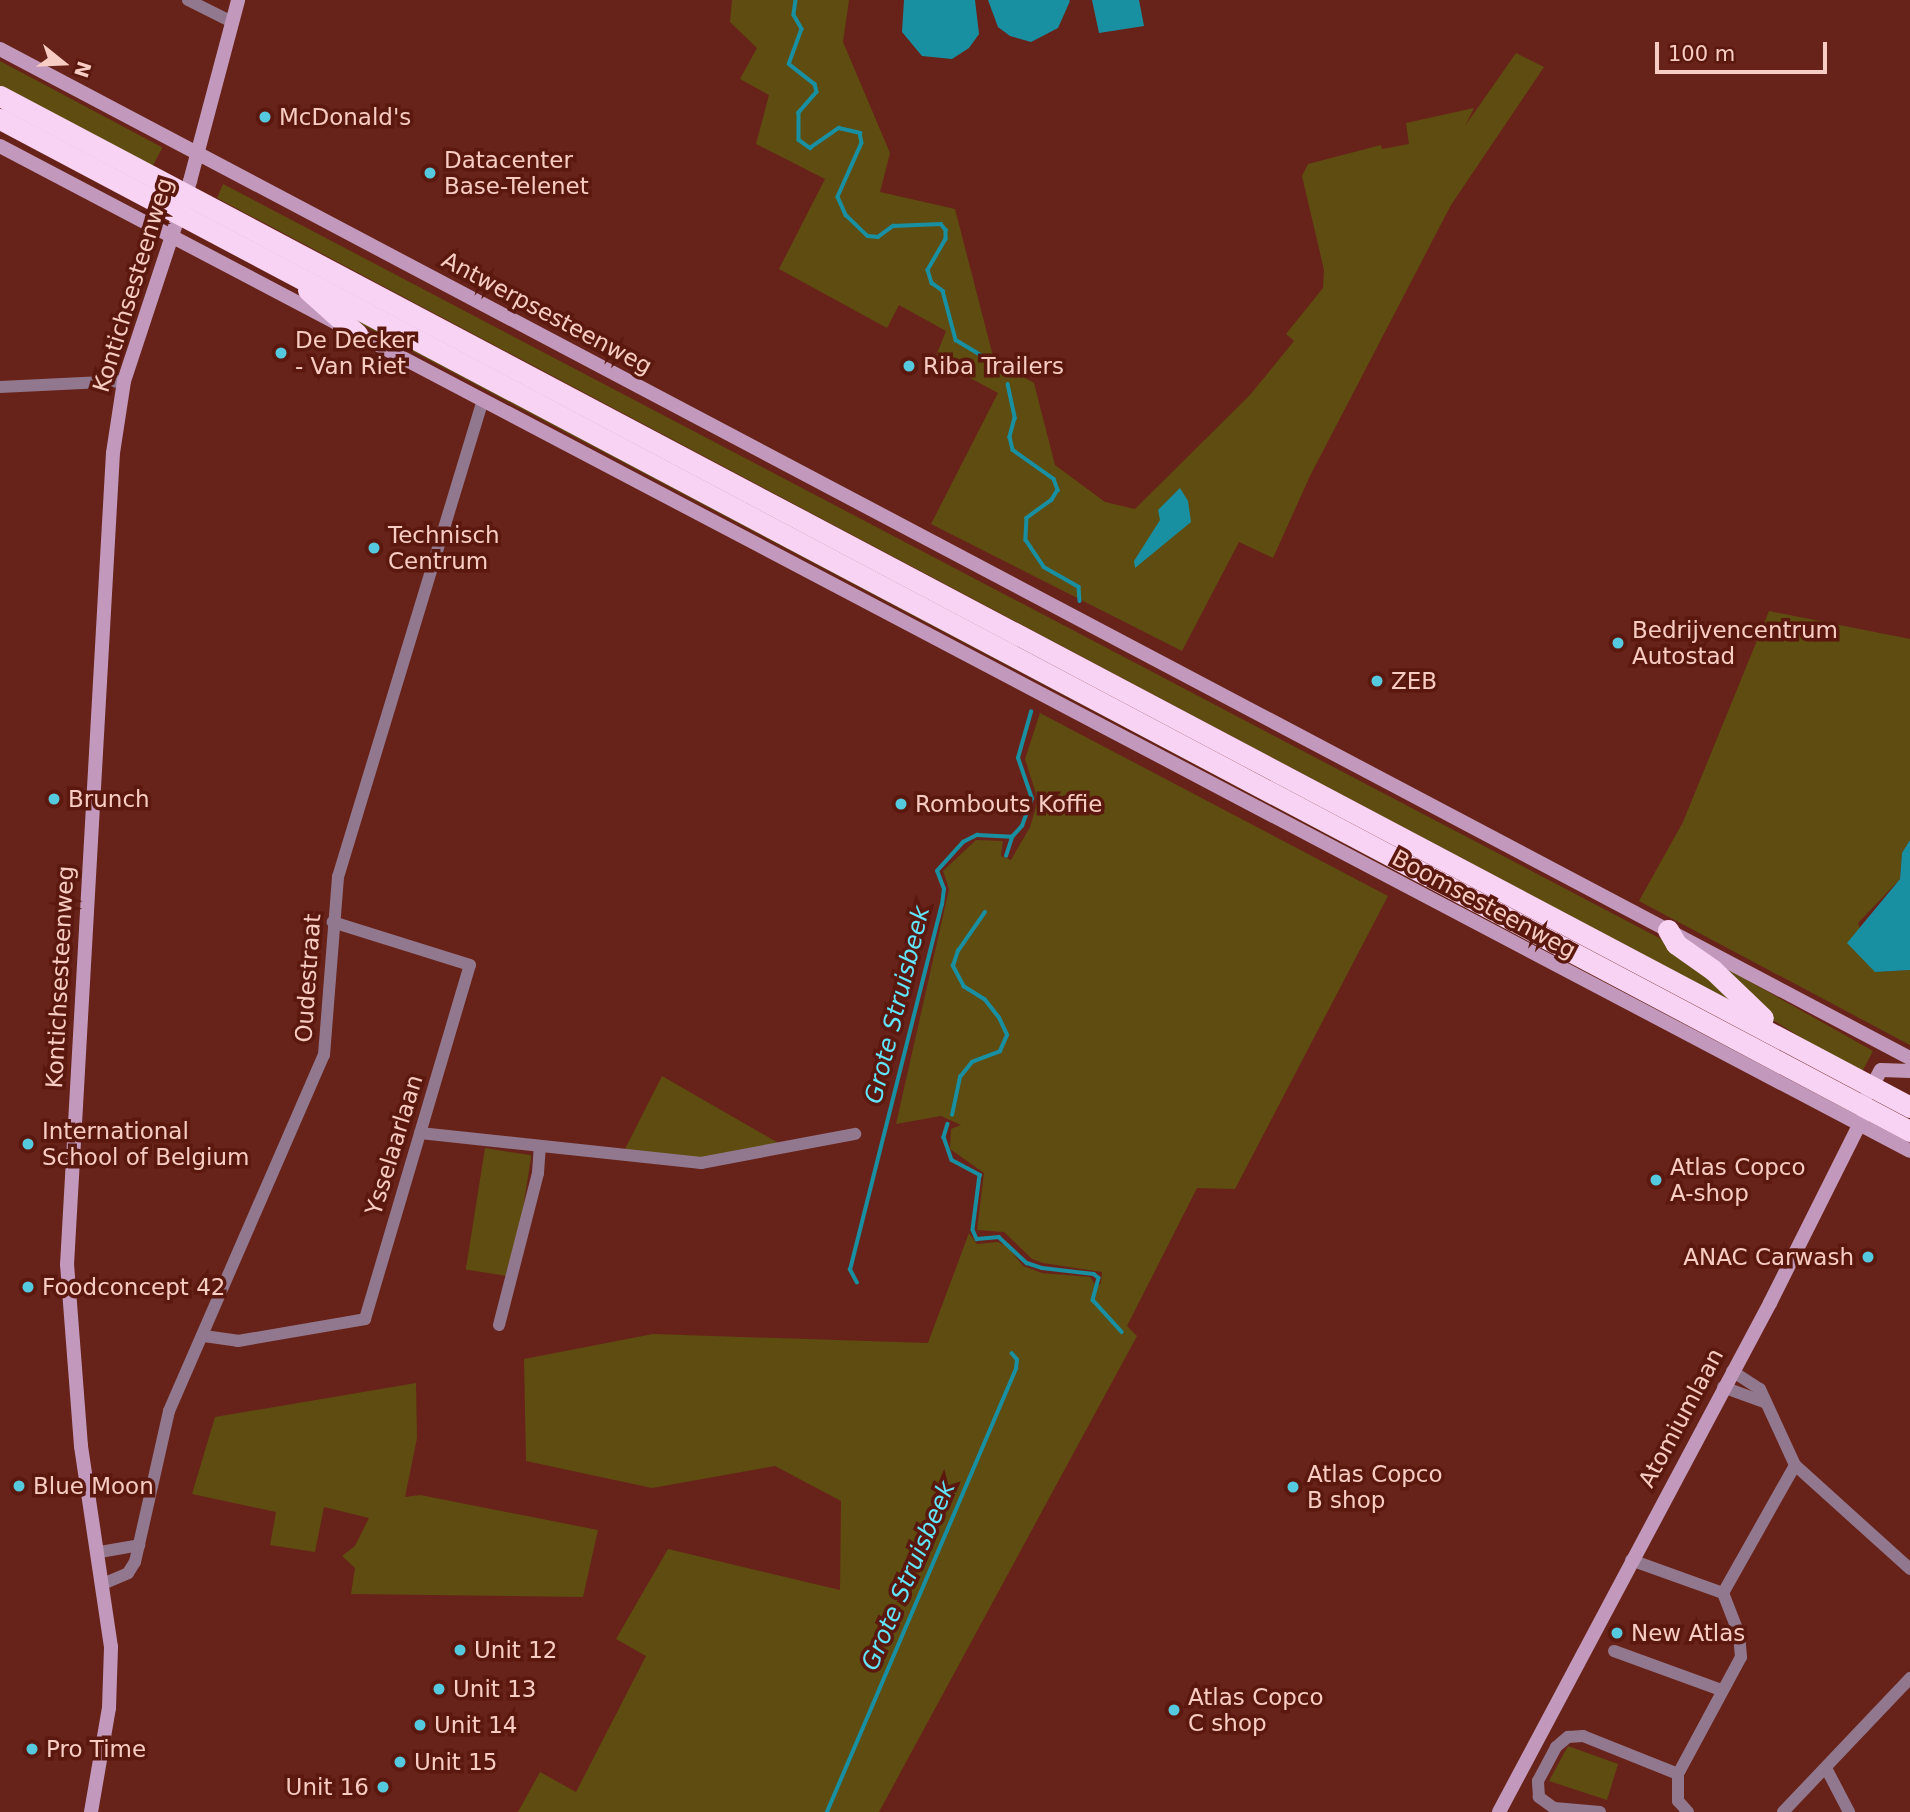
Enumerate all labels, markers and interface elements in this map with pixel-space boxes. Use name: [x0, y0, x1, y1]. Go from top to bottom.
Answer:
north arrow: [28, 28, 98, 98]
scale bar: [1658, 28, 1829, 72]
text: 100 m: [1668, 42, 1735, 66]
text: N: [70, 59, 96, 80]
place label: McDonald's: [279, 103, 411, 131]
marker: McDonald's: [257, 109, 273, 125]
place label: Datacenter Base-Telenet: [444, 146, 589, 200]
marker: Datacenter Base-Telenet: [422, 165, 438, 181]
street label: Kontichsesteenweg: [87, 174, 179, 396]
street label: Antwerpsesteenweg: [437, 246, 657, 380]
place label: De Decker - Van Riet: [295, 326, 415, 380]
marker: De Decker - Van Riet: [273, 345, 289, 361]
place label: Riba Trailers: [923, 352, 1064, 380]
marker: Riba Trailers: [901, 358, 917, 374]
place label: Technisch Centrum: [388, 521, 500, 575]
marker: Technisch Centrum: [366, 540, 382, 556]
place label: Bedrijvencentrum Autostad: [1632, 616, 1838, 670]
marker: Bedrijvencentrum Autostad: [1610, 635, 1626, 651]
place label: ZEB: [1391, 667, 1437, 695]
marker: ZEB: [1369, 673, 1385, 689]
place label: Brunch: [68, 785, 150, 813]
place label: Rombouts Koffie: [915, 790, 1102, 818]
marker: Brunch: [46, 791, 62, 807]
marker: Rombouts Koffie: [893, 796, 909, 812]
street label: Boomsesteenweg: [1388, 844, 1580, 964]
street label: Kontichsesteenweg: [40, 865, 80, 1089]
water label: Grote Struisbeek: [860, 903, 936, 1107]
street label: Oudestraat: [290, 913, 326, 1043]
street label: Ysselaarlaan: [360, 1071, 428, 1219]
place label: International School of Belgium: [42, 1117, 249, 1171]
marker: International School of Belgium: [20, 1136, 36, 1152]
place label: Atlas Copco A-shop: [1670, 1153, 1806, 1207]
marker: Atlas Copco A-shop: [1648, 1172, 1664, 1188]
place label: ANAC Carwash: [1683, 1243, 1854, 1271]
marker: ANAC Carwash: [1860, 1249, 1876, 1265]
place label: Foodconcept 42: [42, 1273, 225, 1301]
marker: Foodconcept 42: [20, 1279, 36, 1295]
street label: Atomiumlaan: [1633, 1344, 1729, 1492]
place label: Atlas Copco B shop: [1307, 1460, 1443, 1514]
place label: Blue Moon: [33, 1472, 154, 1500]
water label: Grote Struisbeek: [856, 1477, 962, 1675]
marker: Blue Moon: [11, 1478, 27, 1494]
marker: Atlas Copco B shop: [1285, 1479, 1301, 1495]
place label: New Atlas: [1631, 1619, 1745, 1647]
marker: New Atlas: [1609, 1625, 1625, 1641]
place label: Unit 12: [474, 1636, 557, 1664]
marker: Unit 12: [452, 1642, 468, 1658]
place label: Unit 13: [453, 1675, 536, 1703]
marker: Unit 13: [431, 1681, 447, 1697]
place label: Atlas Copco C shop: [1188, 1683, 1324, 1737]
marker: Atlas Copco C shop: [1166, 1702, 1182, 1718]
place label: Unit 14: [434, 1711, 517, 1739]
marker: Unit 14: [412, 1717, 428, 1733]
place label: Pro Time: [46, 1735, 146, 1763]
marker: Pro Time: [24, 1741, 40, 1757]
place label: Unit 15: [414, 1748, 497, 1776]
marker: Unit 15: [392, 1754, 408, 1770]
place label: Unit 16: [286, 1773, 369, 1801]
marker: Unit 16: [375, 1779, 391, 1795]

